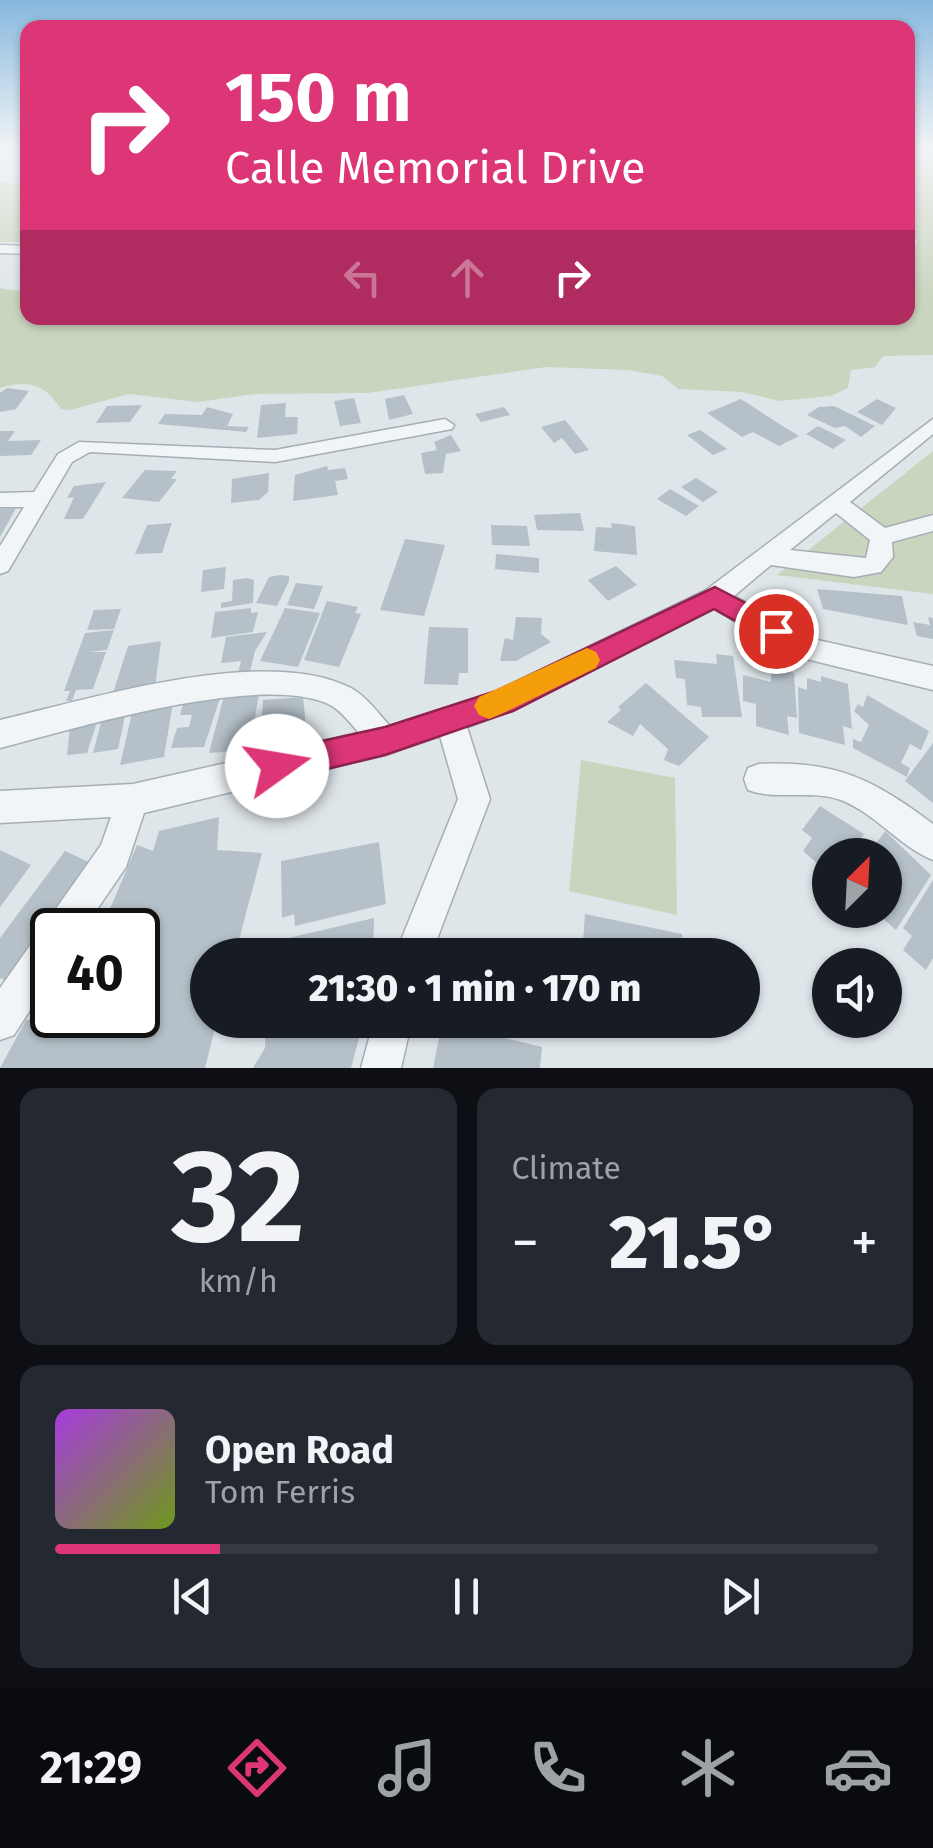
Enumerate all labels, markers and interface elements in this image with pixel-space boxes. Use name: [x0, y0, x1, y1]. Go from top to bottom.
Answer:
text: 150 m: [225, 56, 412, 140]
icon: right: [60, 60, 190, 190]
text: Calle Memorial Drive: [225, 141, 645, 195]
icon: left: [335, 250, 390, 305]
icon: ahead: [440, 250, 495, 305]
icon: right: [545, 250, 600, 305]
pin: [734, 589, 819, 674]
icon: arrive: [749, 604, 804, 659]
position arrow: [225, 714, 329, 818]
north arrow: [812, 838, 902, 928]
map controls: [812, 838, 902, 1038]
speed limit sign: 40: [30, 908, 160, 1038]
button: sound: [812, 948, 902, 1038]
text: 21:30 · 1 min · 170 m: [309, 965, 641, 1011]
text: 32: [171, 1119, 305, 1275]
text: Climate: [512, 1149, 621, 1187]
text: 21.5°: [609, 1198, 780, 1288]
text: −: [512, 1210, 539, 1276]
text: +: [851, 1210, 878, 1276]
text: km/h: [199, 1262, 278, 1300]
text: Open Road: [205, 1427, 394, 1473]
text: Tom Ferris: [205, 1473, 355, 1511]
icon: previous: [165, 1569, 220, 1624]
icon: pause: [439, 1569, 494, 1624]
icon: next: [713, 1569, 768, 1624]
icon: directions: [222, 1733, 292, 1803]
icon: music: [372, 1733, 442, 1803]
icon: phone: [523, 1733, 593, 1803]
icon: climate: [673, 1733, 743, 1803]
icon: car: [823, 1733, 893, 1803]
text: 21:29: [40, 1741, 142, 1795]

